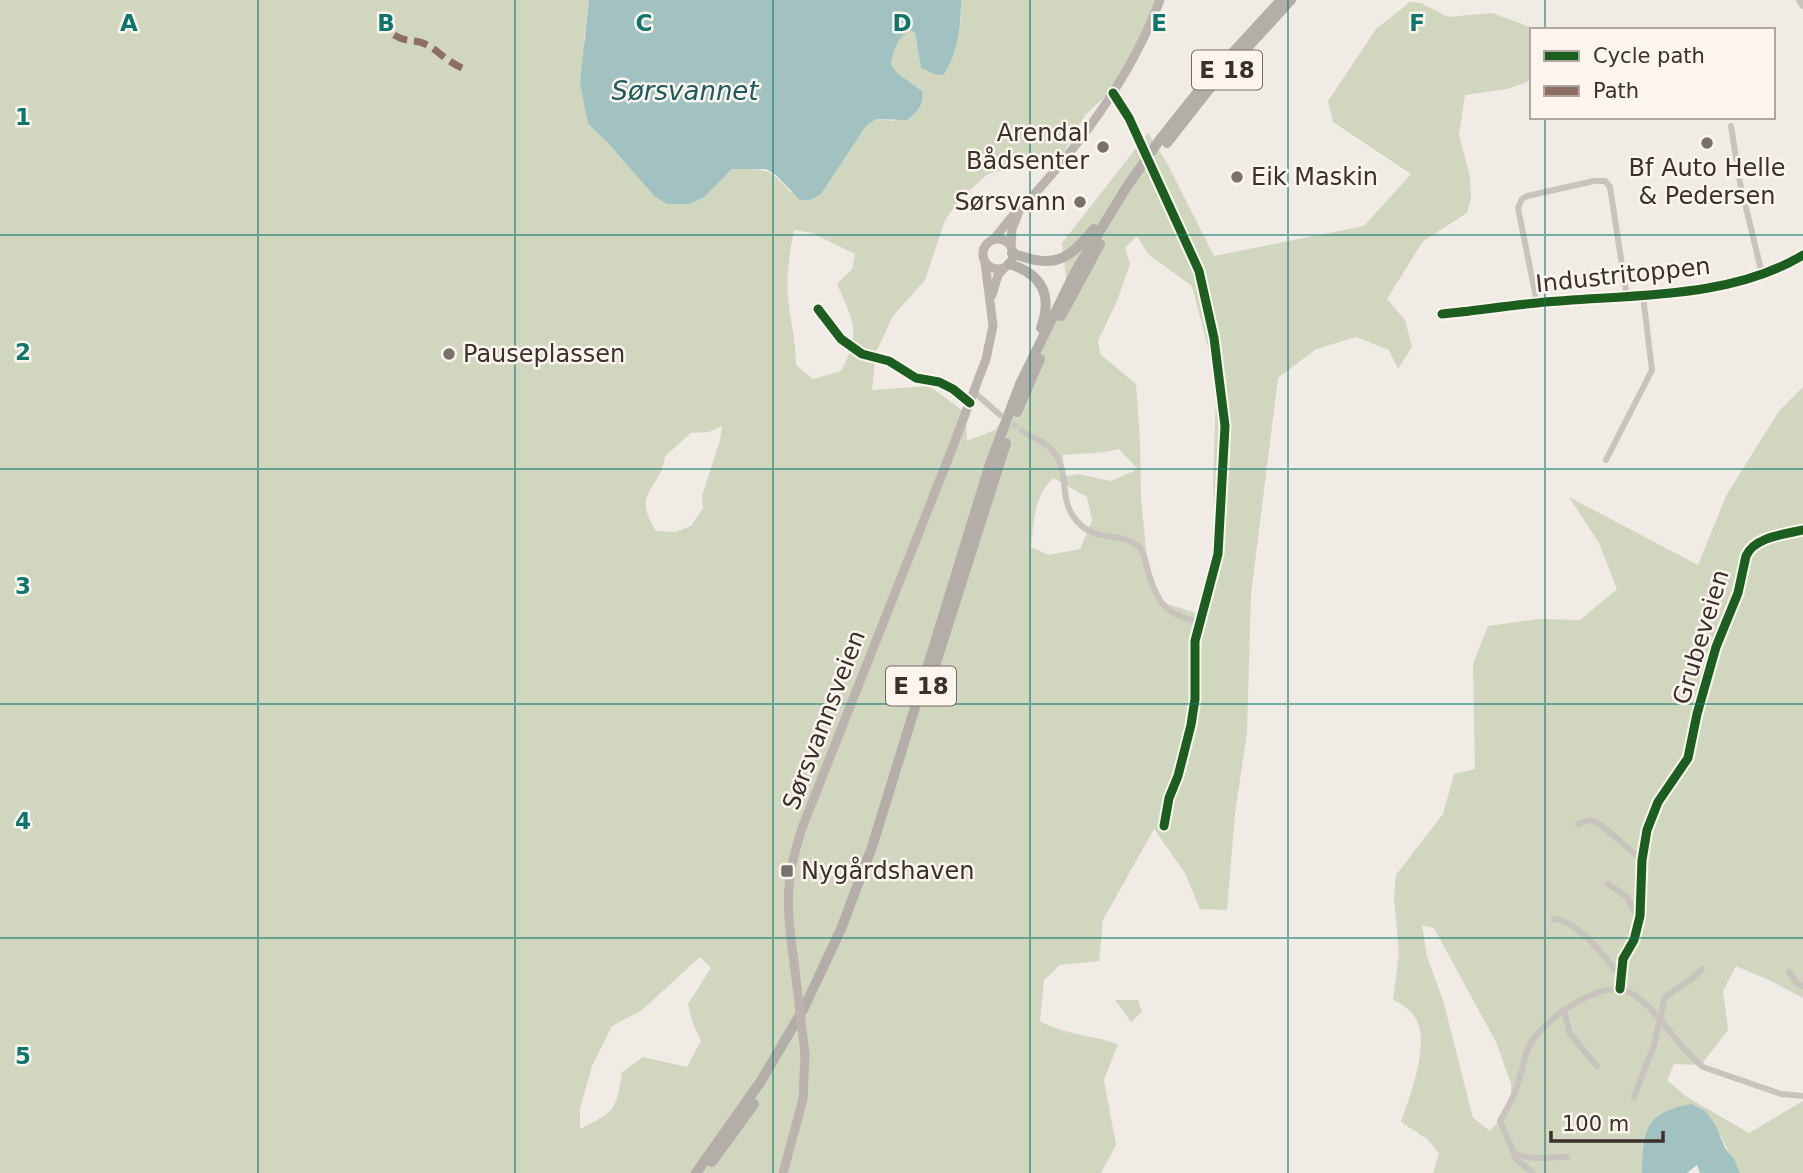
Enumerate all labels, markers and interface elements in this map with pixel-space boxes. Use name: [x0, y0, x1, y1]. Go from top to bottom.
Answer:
text: A: [120, 10, 138, 36]
text: B: [377, 10, 395, 36]
text: C: [636, 10, 652, 36]
text: D: [892, 10, 912, 36]
text: E: [1151, 10, 1167, 36]
text: F: [1409, 10, 1425, 36]
legend: [1530, 28, 1775, 119]
text: Cycle path: [1593, 44, 1705, 68]
road number: E 18: [1192, 50, 1262, 90]
water label: Sørsvannet: [611, 76, 759, 106]
text: Path: [1593, 79, 1639, 103]
text: 1: [15, 104, 31, 130]
place label: Arendal Bådsenter: [966, 119, 1089, 175]
marker: Bf Auto Helle & Pedersen: [1699, 135, 1715, 151]
marker: Arendal Bådsenter: [1095, 139, 1111, 155]
place label: Bf Auto Helle & Pedersen: [1629, 154, 1785, 210]
place label: Eik Maskin: [1251, 163, 1378, 191]
marker: Eik Maskin: [1229, 169, 1245, 185]
place label: Sørsvann: [954, 188, 1066, 216]
marker: Sørsvann: [1072, 194, 1088, 210]
street label: Industritoppen: [1534, 252, 1712, 298]
text: 2: [15, 339, 31, 365]
place label: Pauseplassen: [463, 340, 625, 368]
marker: Pauseplassen: [441, 346, 457, 362]
street label: Grubeveien: [1667, 566, 1735, 708]
text: 3: [15, 573, 31, 599]
street label: Sørsvannsveien: [777, 626, 871, 814]
road number: E 18: [886, 666, 956, 706]
text: 4: [15, 808, 31, 834]
place label: Nygårdshaven: [801, 856, 974, 885]
marker: Nygårdshaven: [779, 863, 795, 879]
text: 5: [15, 1043, 31, 1069]
scale bar: [1551, 1100, 1663, 1144]
text: 100 m: [1562, 1112, 1629, 1136]

